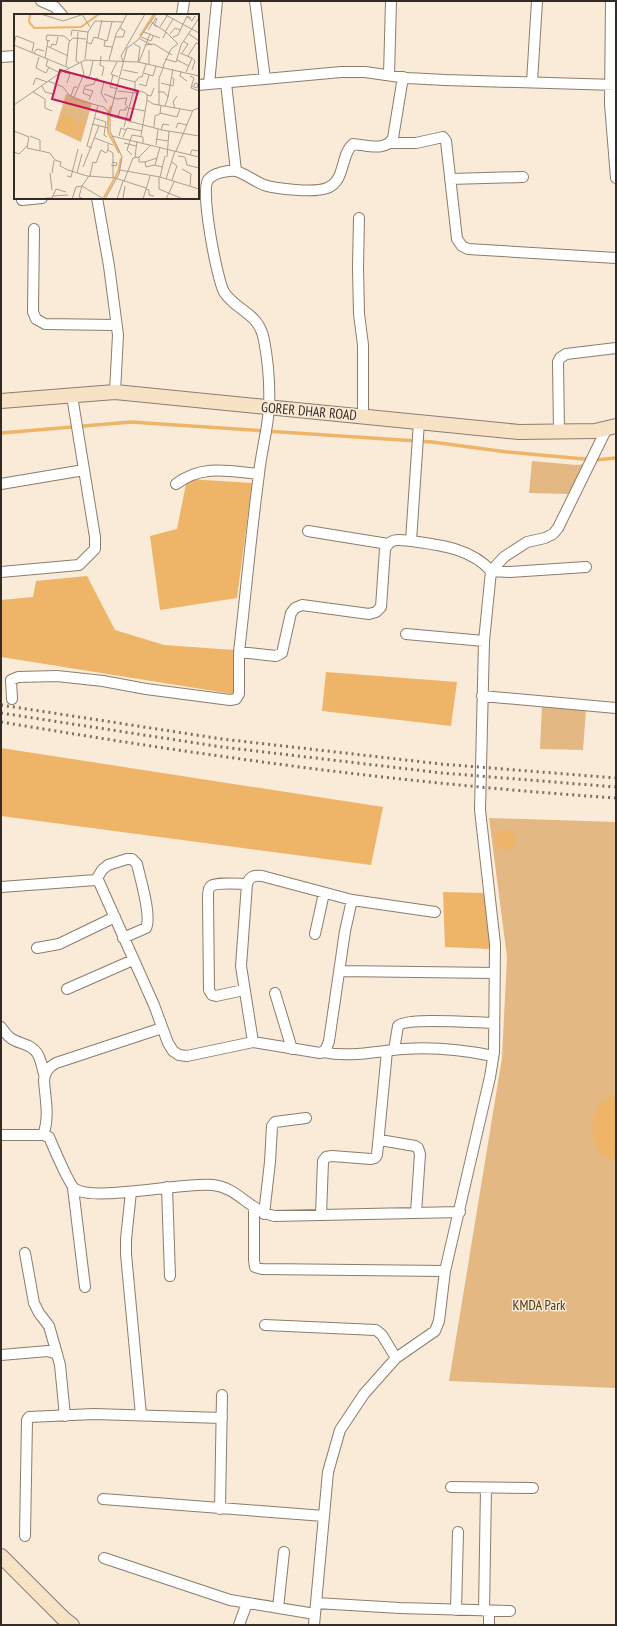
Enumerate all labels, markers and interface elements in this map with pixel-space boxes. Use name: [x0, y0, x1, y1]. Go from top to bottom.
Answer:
inset map: [14, 14, 199, 199]
street label: GORER DHAR ROAD: [260, 398, 358, 424]
park label: KMDA Park: [513, 1296, 566, 1314]

